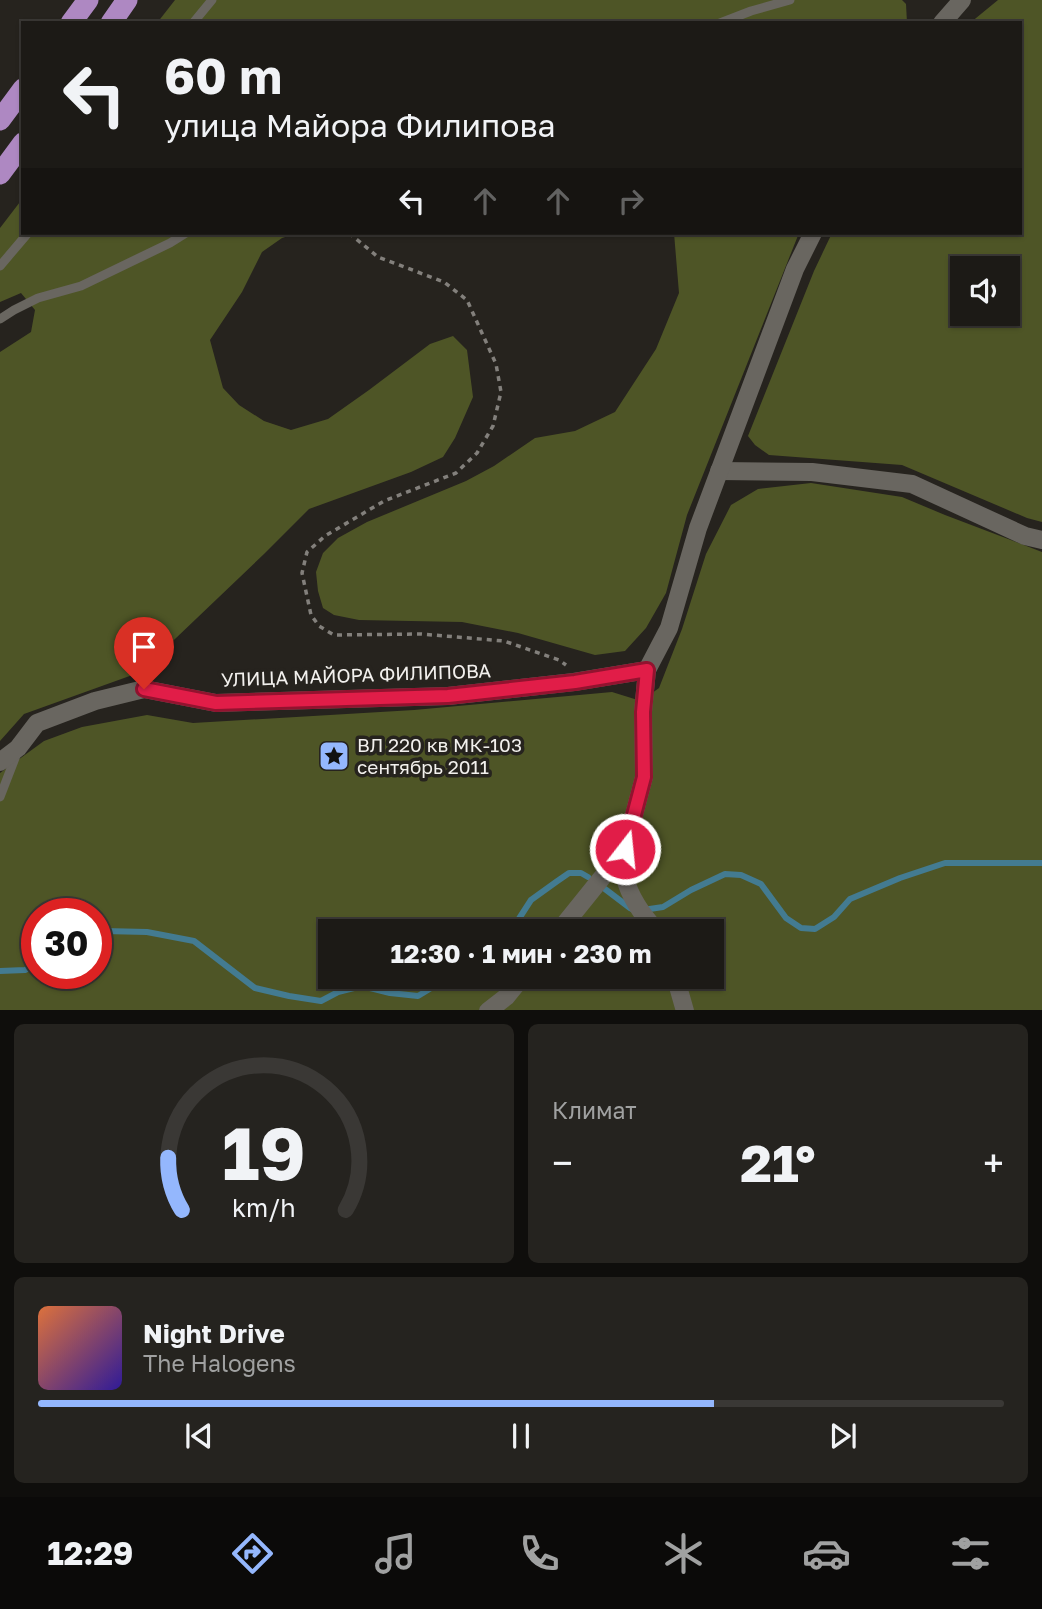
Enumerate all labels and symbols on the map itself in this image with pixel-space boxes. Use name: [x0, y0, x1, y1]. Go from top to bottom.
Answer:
pin: [114, 617, 174, 689]
street label: УЛИЦА МАЙОРА ФИЛИПОВА: [220, 658, 492, 691]
place label: ВЛ 220 кв МК-103 сентябрь 2011: [357, 733, 522, 778]
place icon: ВЛ 220 кв МК-103 сентябрь 2011: [317, 739, 351, 773]
position arrow: [588, 812, 662, 886]
speed limit sign: 30: [21, 898, 112, 989]

